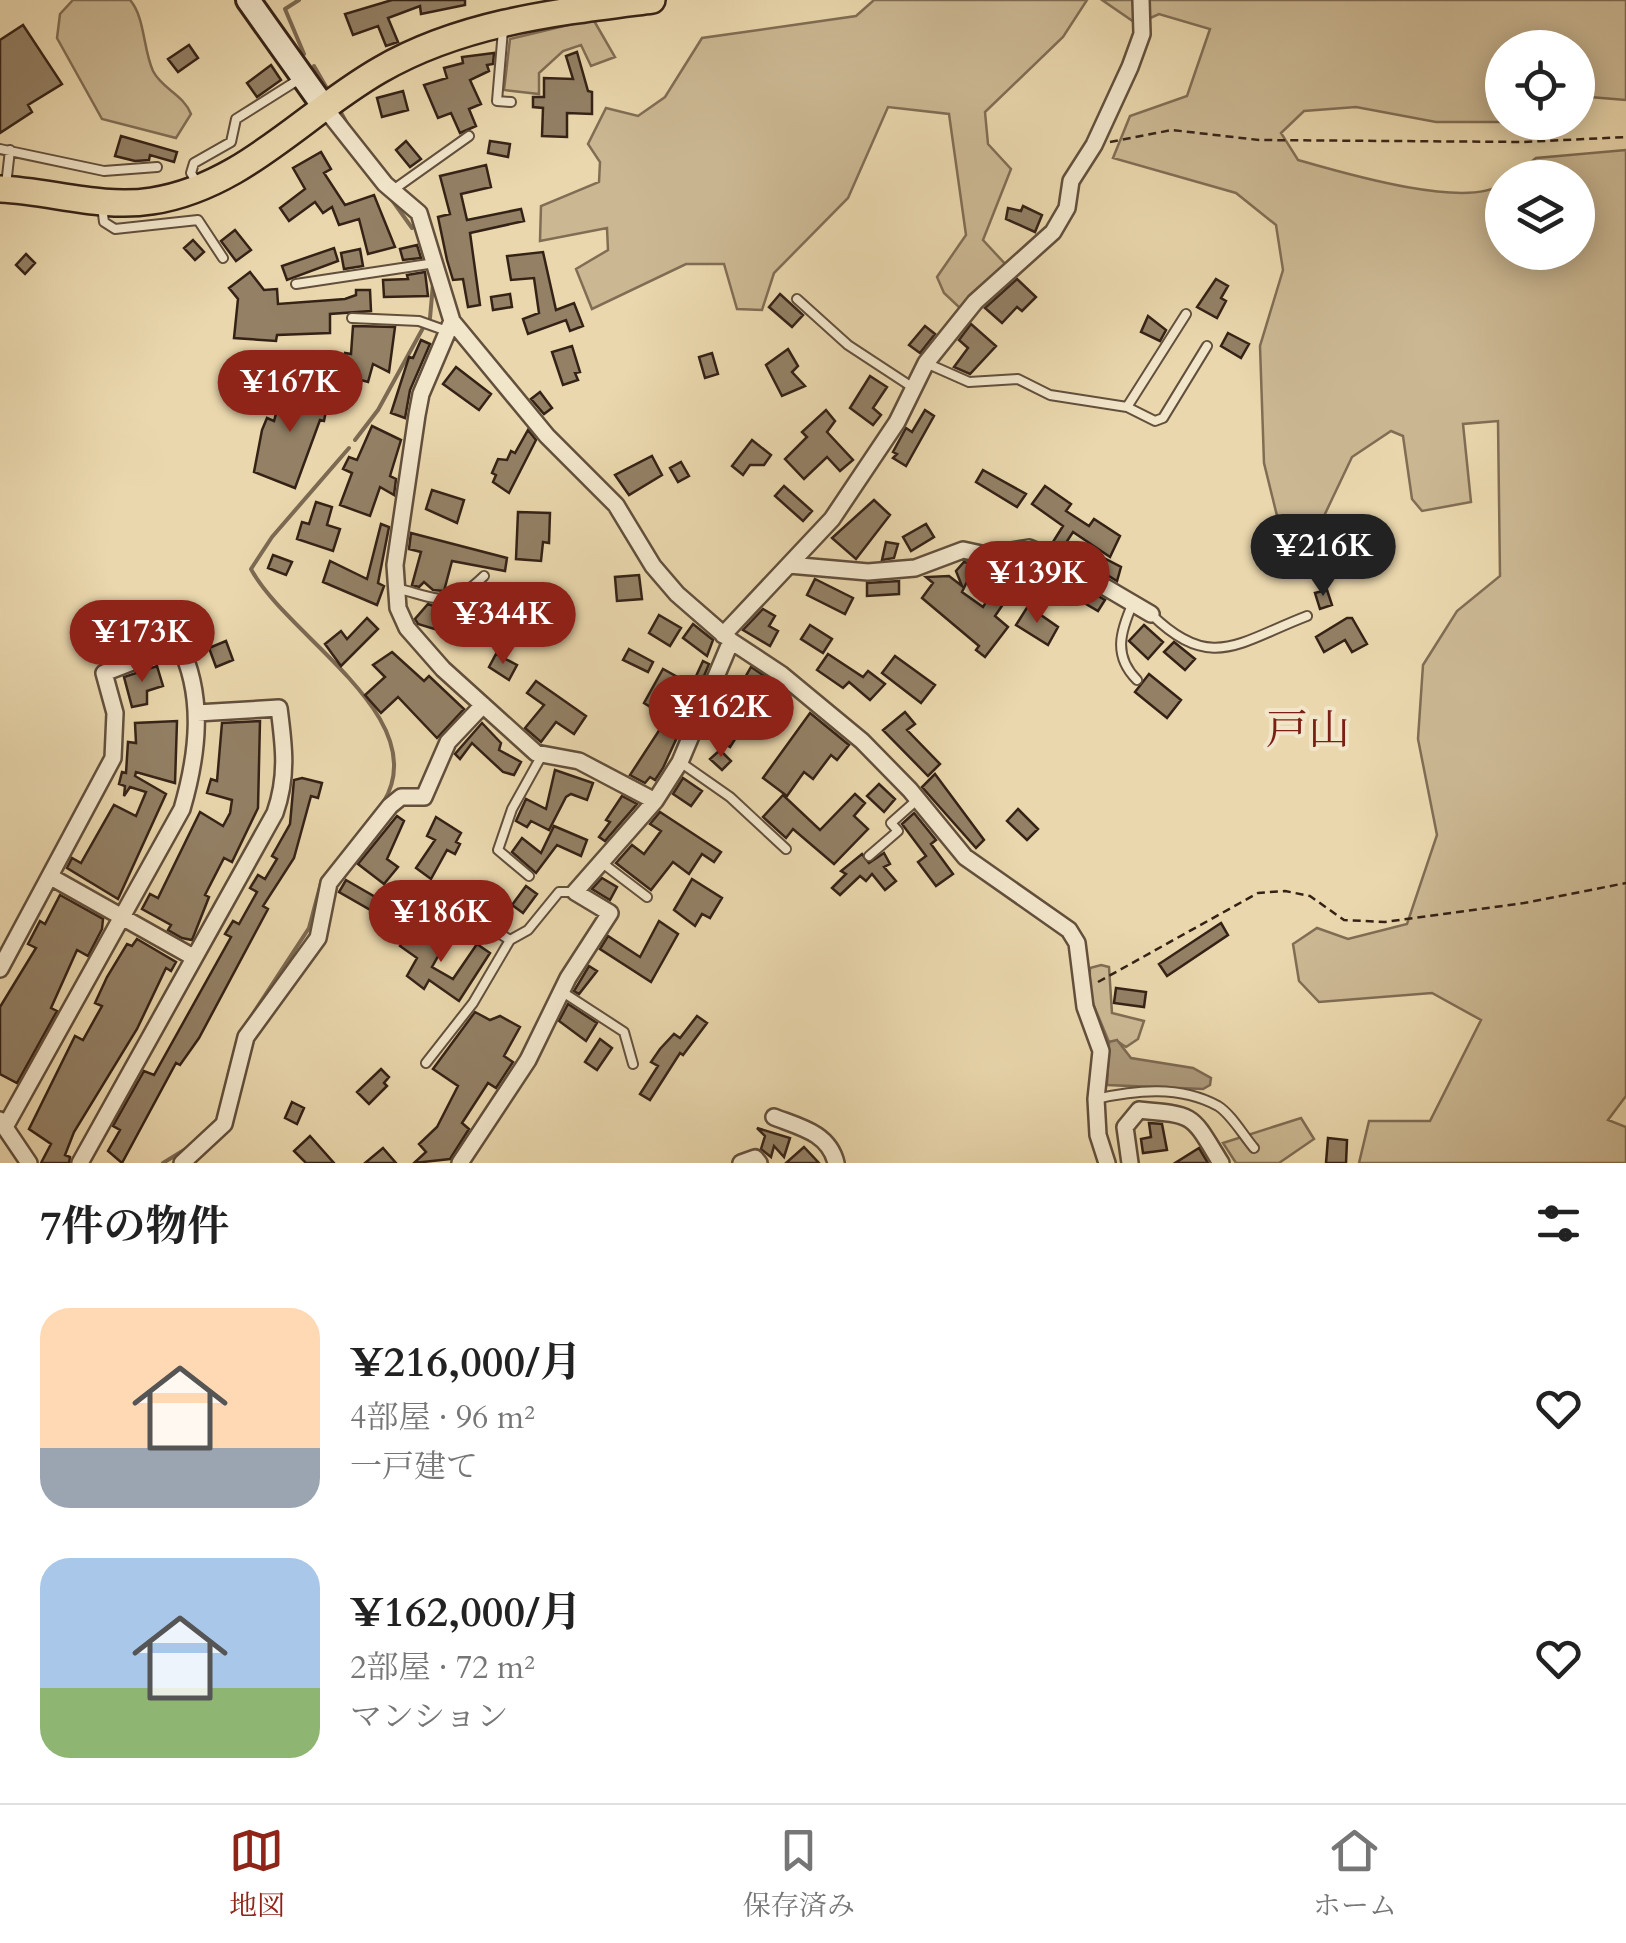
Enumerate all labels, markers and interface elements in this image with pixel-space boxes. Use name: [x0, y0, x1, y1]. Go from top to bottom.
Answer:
map controls: [1485, 30, 1595, 270]
button: locate: [1485, 30, 1595, 140]
button: layers: [1485, 160, 1595, 270]
pin: ¥167K: [220, 350, 360, 435]
text: ¥167K: [240, 360, 340, 404]
pin: ¥216K: [1253, 514, 1393, 599]
text: ¥216K: [1273, 524, 1373, 568]
pin: ¥139K: [967, 541, 1107, 626]
text: ¥139K: [987, 551, 1087, 595]
pin: ¥344K: [433, 582, 573, 667]
text: ¥344K: [453, 592, 553, 636]
pin: ¥173K: [72, 600, 212, 685]
text: ¥173K: [92, 610, 192, 654]
pin: ¥162K: [651, 675, 791, 760]
text: ¥162K: [671, 685, 771, 729]
district label: 戸山: [1266, 702, 1350, 759]
pin: ¥186K: [371, 880, 511, 965]
text: ¥186K: [391, 890, 491, 934]
icon: filters: [1531, 1196, 1586, 1251]
text: 7件の物件: [40, 1198, 230, 1255]
text: ¥216,000/月: [350, 1334, 582, 1391]
icon: home: [120, 1348, 240, 1468]
icon: heart: [1531, 1381, 1586, 1436]
text: 4部屋 · 96 m²: [350, 1396, 535, 1440]
text: 一戸建て: [350, 1445, 478, 1489]
text: ¥162,000/月: [350, 1584, 582, 1641]
icon: home: [120, 1598, 240, 1718]
icon: heart: [1531, 1631, 1586, 1686]
text: 2部屋 · 72 m²: [350, 1646, 535, 1690]
text: マンション: [350, 1695, 509, 1739]
tab: 地図: [229, 1823, 285, 1925]
tab: 保存済み: [743, 1823, 855, 1925]
tab: ホーム: [1313, 1823, 1397, 1925]

